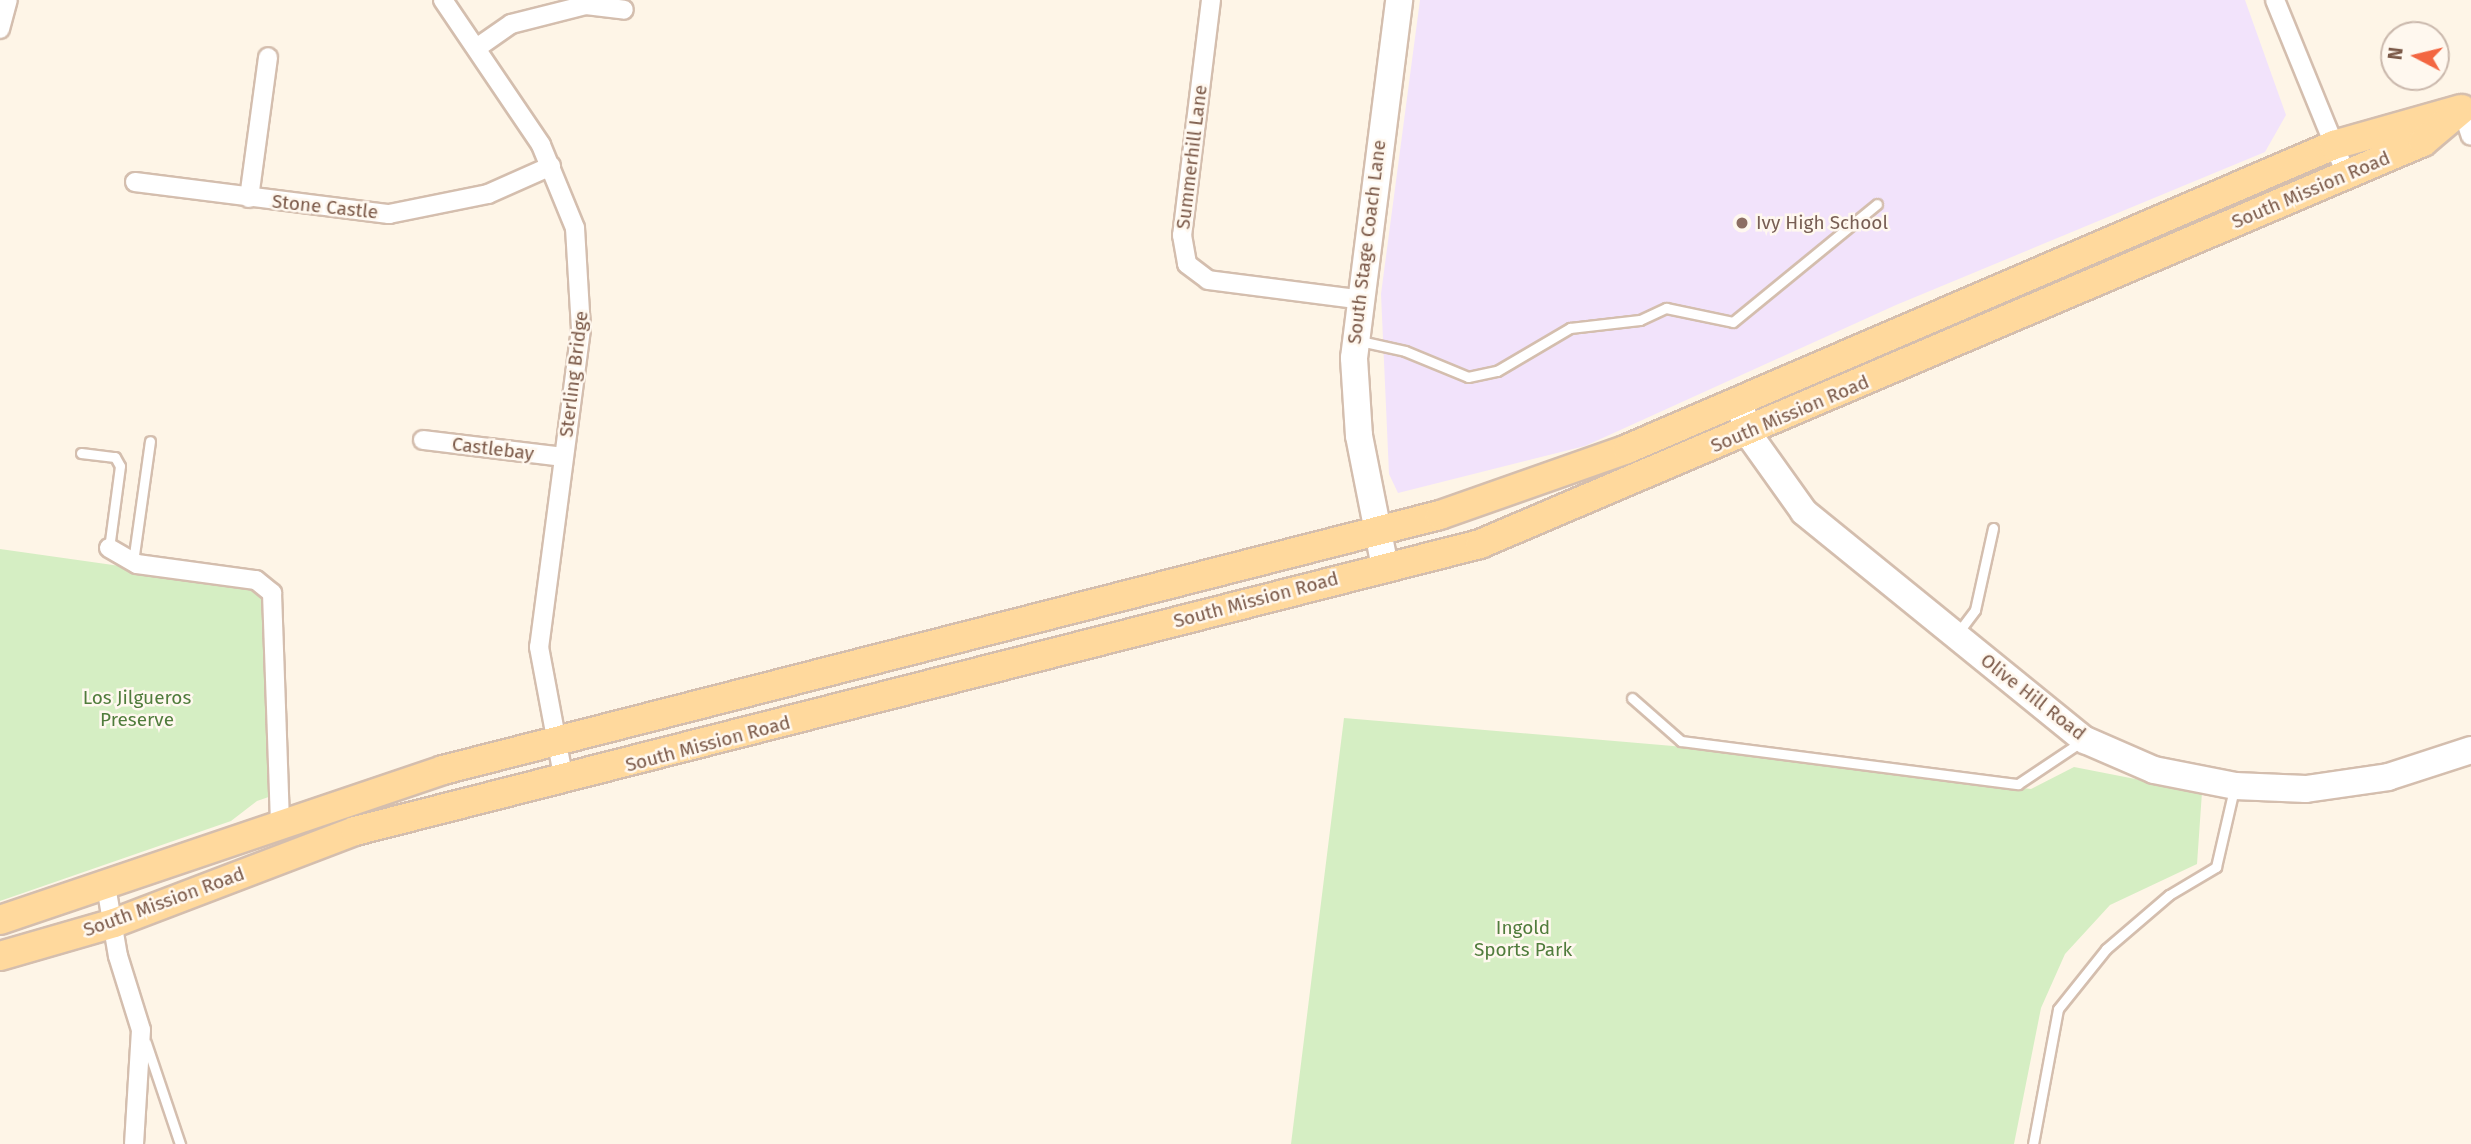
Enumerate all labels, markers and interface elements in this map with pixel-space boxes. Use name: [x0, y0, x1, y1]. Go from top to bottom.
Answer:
north arrow: [2380, 21, 2450, 91]
text: N: [2383, 46, 2408, 61]
street label: Summerhill Lane: [1172, 83, 1212, 231]
street label: South Stage Coach Lane: [1343, 139, 1391, 345]
street label: South Mission Road: [2228, 146, 2394, 234]
street label: Stone Castle: [271, 190, 379, 224]
place label: Ivy High School: [1756, 212, 1888, 234]
marker: Ivy High School: [1734, 215, 1750, 231]
street label: Sterling Bridge: [555, 310, 593, 438]
street label: South Mission Road: [1707, 370, 1873, 458]
street label: Castlebay: [451, 433, 535, 465]
street label: South Mission Road: [1171, 567, 1341, 633]
street label: Olive Hill Road: [1976, 649, 2090, 745]
park label: Los Jilgueros Preserve: [83, 687, 191, 731]
street label: South Mission Road: [623, 711, 793, 777]
street label: South Mission Road: [80, 862, 248, 942]
park label: Ingold Sports Park: [1474, 917, 1572, 961]

